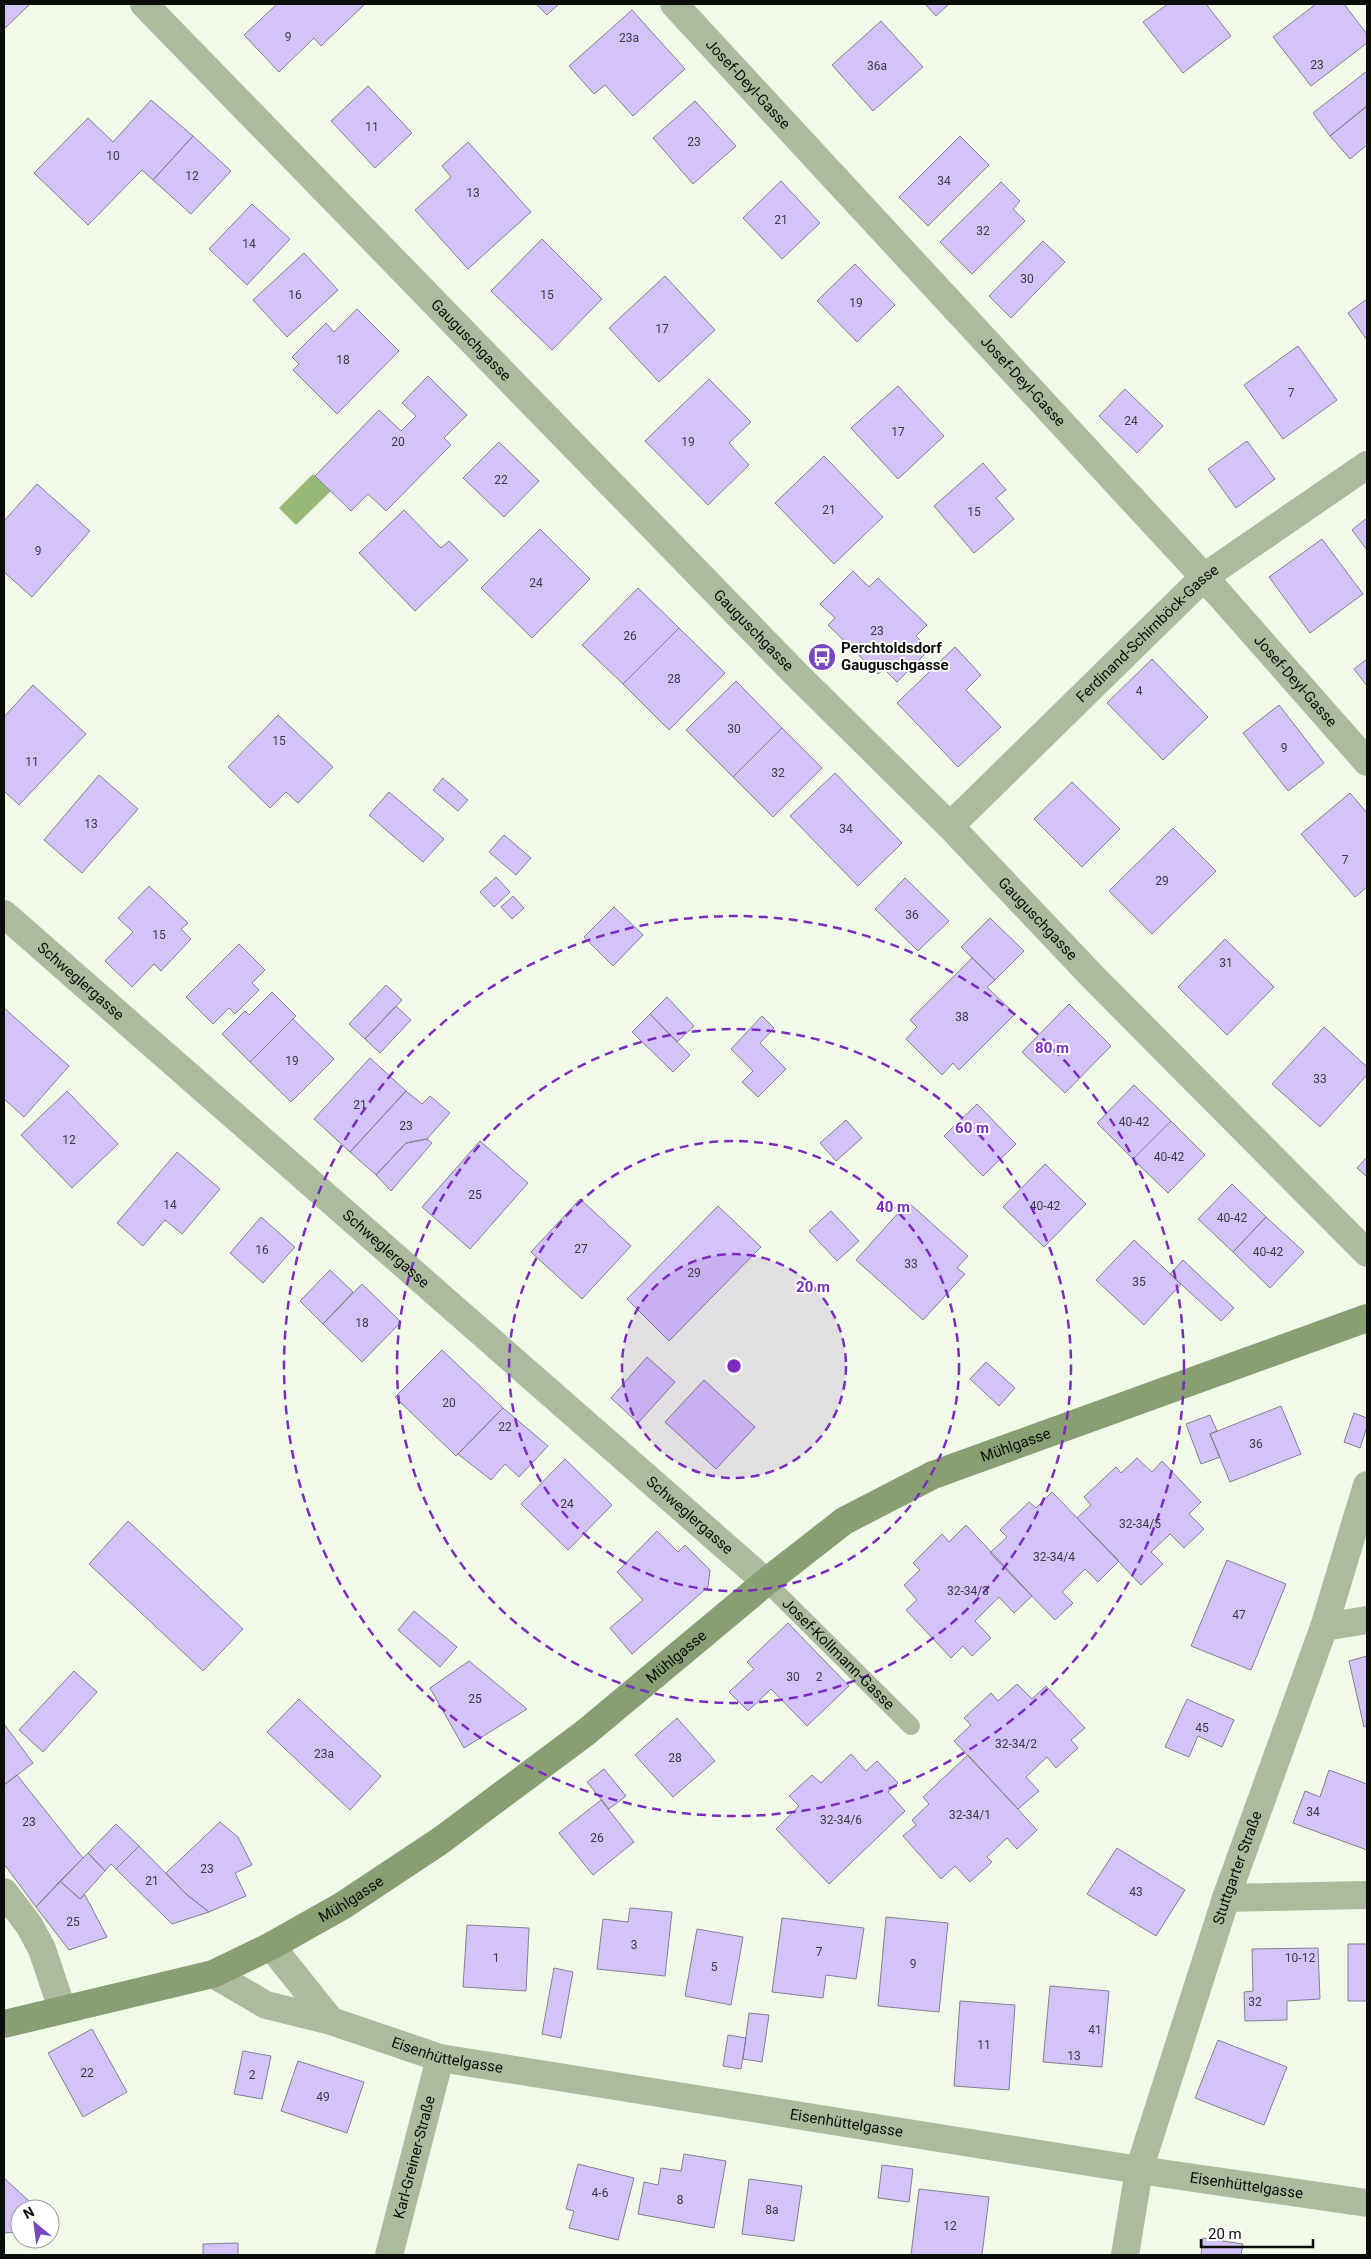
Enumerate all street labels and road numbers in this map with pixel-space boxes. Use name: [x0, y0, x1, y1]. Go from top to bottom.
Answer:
street label: Josef-Deyl-Gasse: [702, 35, 794, 133]
street label: Gauguschgasse: [427, 295, 515, 385]
street label: Josef-Deyl-Gasse: [977, 332, 1069, 430]
street label: Ferdinand-Schirnböck-Gasse: [1073, 561, 1222, 706]
street label: Gauguschgasse: [710, 586, 797, 675]
street label: Josef-Deyl-Gasse: [1250, 631, 1341, 731]
street label: Gauguschgasse: [994, 874, 1081, 964]
street label: Schweglergasse: [34, 938, 128, 1024]
street label: Schweglergasse: [339, 1206, 433, 1292]
street label: Mühlgasse: [978, 1424, 1053, 1466]
street label: Schweglergasse: [643, 1472, 737, 1558]
street label: Josef-Kollmann-Gasse: [778, 1594, 898, 1713]
street label: Mühlgasse: [642, 1626, 710, 1687]
street label: Stuttgarter Straße: [1209, 1808, 1266, 1927]
street label: Mühlgasse: [315, 1872, 387, 1926]
street label: Eisenhüttelgasse: [389, 2033, 504, 2077]
street label: Karl-Greiner-Straße: [390, 2094, 439, 2221]
street label: Eisenhüttelgasse: [789, 2105, 904, 2141]
street label: Eisenhüttelgasse: [1189, 2168, 1304, 2203]

